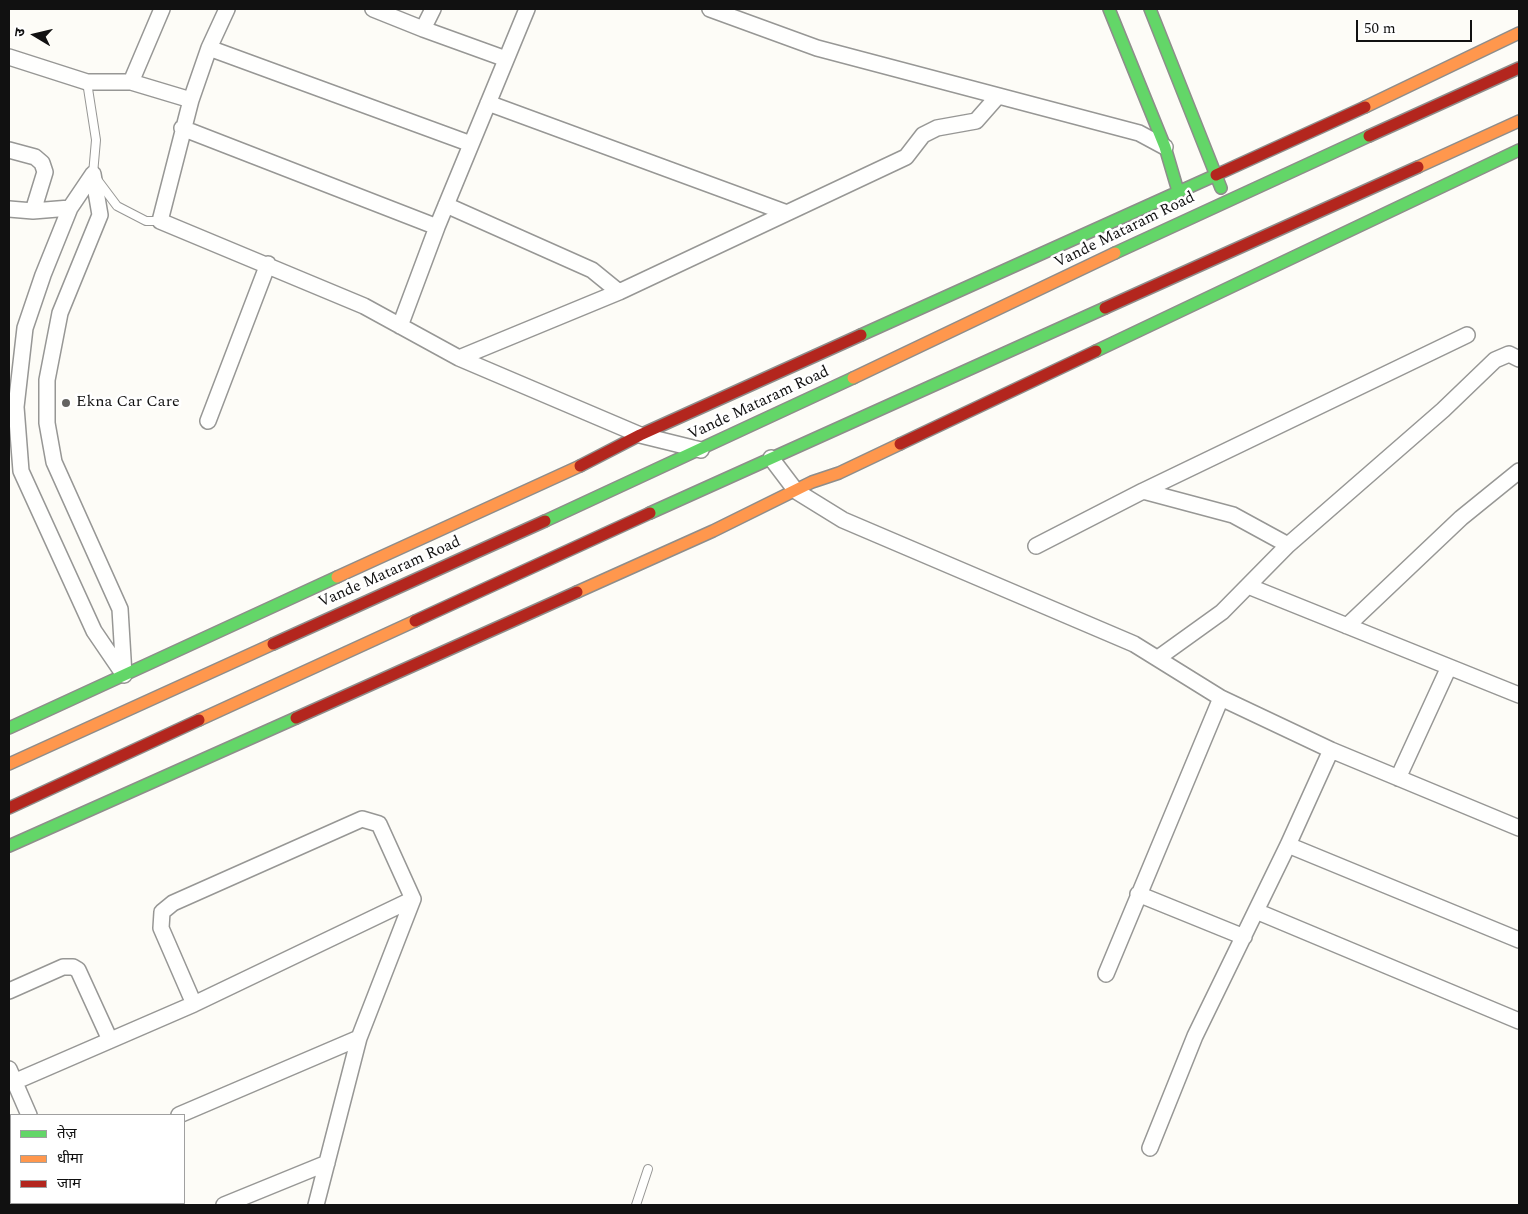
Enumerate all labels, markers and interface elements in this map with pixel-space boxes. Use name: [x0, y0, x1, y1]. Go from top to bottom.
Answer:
north arrow: [10, 10, 60, 60]
scale bar: [1358, 10, 1474, 42]
text: 50 m: [1364, 17, 1396, 40]
text: उ: [9, 27, 31, 38]
street label: Vande Mataram Road: [1052, 189, 1198, 273]
street label: Vande Mataram Road: [685, 363, 833, 445]
place label: Ekna Car Care: [76, 393, 180, 413]
marker: Ekna Car Care: [60, 397, 72, 409]
street label: Vande Mataram Road: [316, 533, 464, 613]
legend: [10, 1114, 185, 1204]
text: तेज़: [57, 1122, 77, 1145]
text: धीमा: [57, 1147, 83, 1170]
text: जाम: [57, 1172, 81, 1195]

